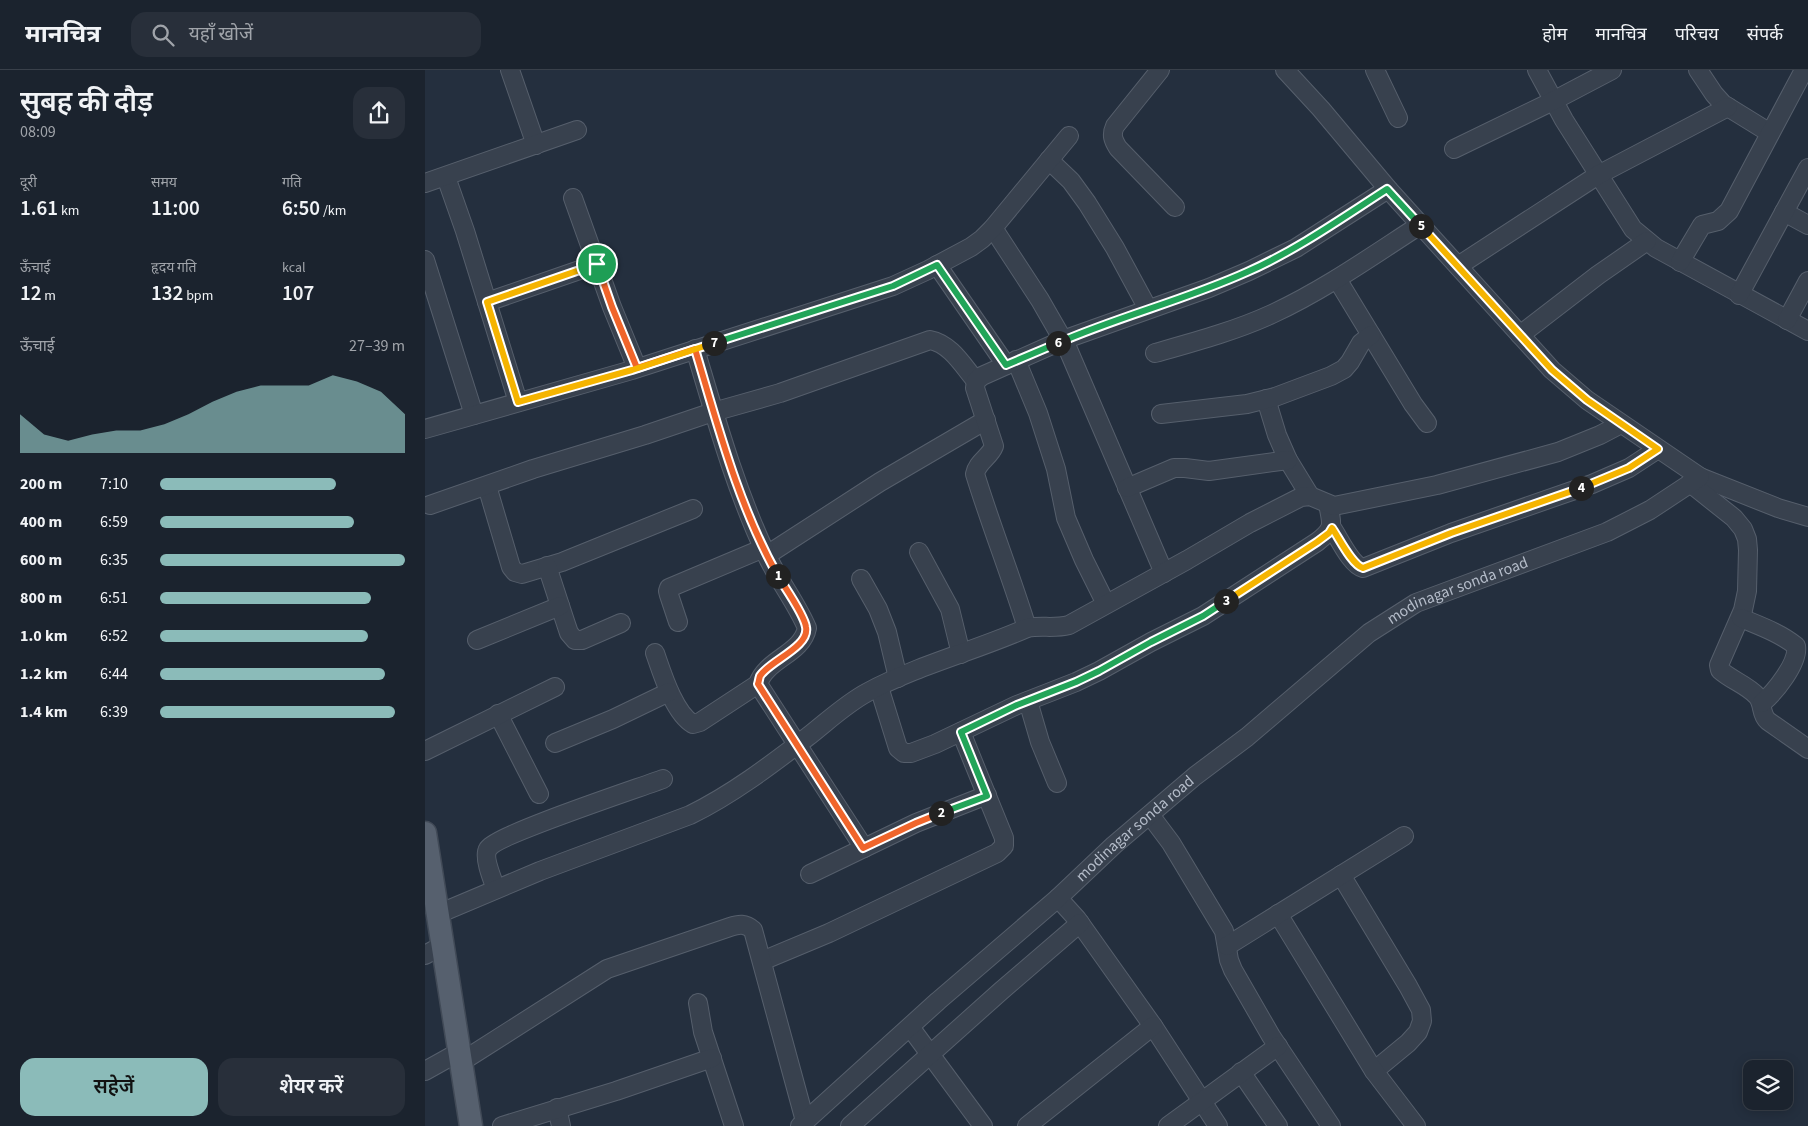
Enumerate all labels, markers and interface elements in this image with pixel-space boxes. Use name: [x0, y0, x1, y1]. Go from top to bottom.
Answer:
search box: [131, 12, 481, 57]
text: मानचित्र: [25, 17, 101, 52]
icon: search: [149, 21, 177, 49]
text: यहाँ खोजें: [189, 21, 253, 48]
text: होम: [1542, 22, 1567, 47]
text: मानचित्र: [1595, 22, 1647, 47]
text: परिचय: [1675, 22, 1719, 47]
text: संपर्क: [1747, 22, 1783, 47]
text: सुबह की दौड़: [20, 82, 153, 122]
button: share: [353, 87, 405, 139]
text: 08:09: [20, 121, 56, 143]
text: दूरी: [20, 173, 37, 193]
text: समय: [151, 173, 177, 193]
text: गति: [282, 173, 302, 193]
text: 1.61: [20, 193, 58, 223]
text: 11:00: [151, 193, 200, 223]
text: 6:50: [282, 193, 320, 223]
text: km: [58, 201, 79, 221]
text: /km: [320, 201, 346, 221]
pin: 5: [1409, 214, 1433, 238]
text: 5: [1418, 216, 1425, 236]
pin: [576, 243, 618, 285]
icon: arrive: [583, 250, 611, 278]
text: ऊँचाई: [20, 258, 50, 278]
text: हृदय गति: [151, 258, 197, 278]
text: kcal: [282, 258, 306, 278]
text: 12: [20, 278, 42, 308]
text: 132: [151, 278, 183, 308]
text: 107: [282, 278, 314, 308]
text: m: [42, 286, 56, 306]
text: bpm: [183, 286, 213, 306]
pin: 7: [701, 330, 727, 356]
pin: 6: [1045, 330, 1071, 356]
text: 7: [711, 333, 718, 353]
text: 6: [1055, 333, 1062, 353]
text: ऊँचाई: [20, 335, 55, 357]
text: 27–39 m: [349, 335, 405, 357]
text: 200 m: [20, 473, 62, 495]
text: 7:10: [100, 473, 128, 495]
pin: 4: [1569, 476, 1593, 500]
text: 4: [1578, 478, 1585, 498]
text: 400 m: [20, 511, 62, 533]
text: 6:59: [100, 511, 128, 533]
text: 600 m: [20, 549, 62, 571]
text: 6:35: [100, 549, 128, 571]
street label: modinagar sonda road: [1383, 551, 1531, 630]
pin: 1: [765, 564, 791, 588]
text: 1: [775, 566, 782, 586]
text: 800 m: [20, 587, 62, 609]
text: 6:51: [100, 587, 128, 609]
pin: 3: [1213, 588, 1239, 614]
text: 3: [1223, 591, 1230, 611]
text: 1.0 km: [20, 625, 67, 647]
text: 6:52: [100, 625, 128, 647]
text: 1.2 km: [20, 663, 67, 685]
text: 6:44: [100, 663, 128, 685]
text: 1.4 km: [20, 701, 67, 723]
text: 6:39: [100, 701, 128, 723]
street label: modinagar sonda road: [1071, 770, 1199, 887]
pin: 2: [929, 800, 953, 826]
text: 2: [938, 803, 945, 823]
button: सहेजें: [20, 1058, 208, 1116]
button: शेयर करें: [218, 1058, 405, 1116]
map controls: [1743, 1060, 1793, 1110]
button: layers: [1743, 1060, 1793, 1110]

